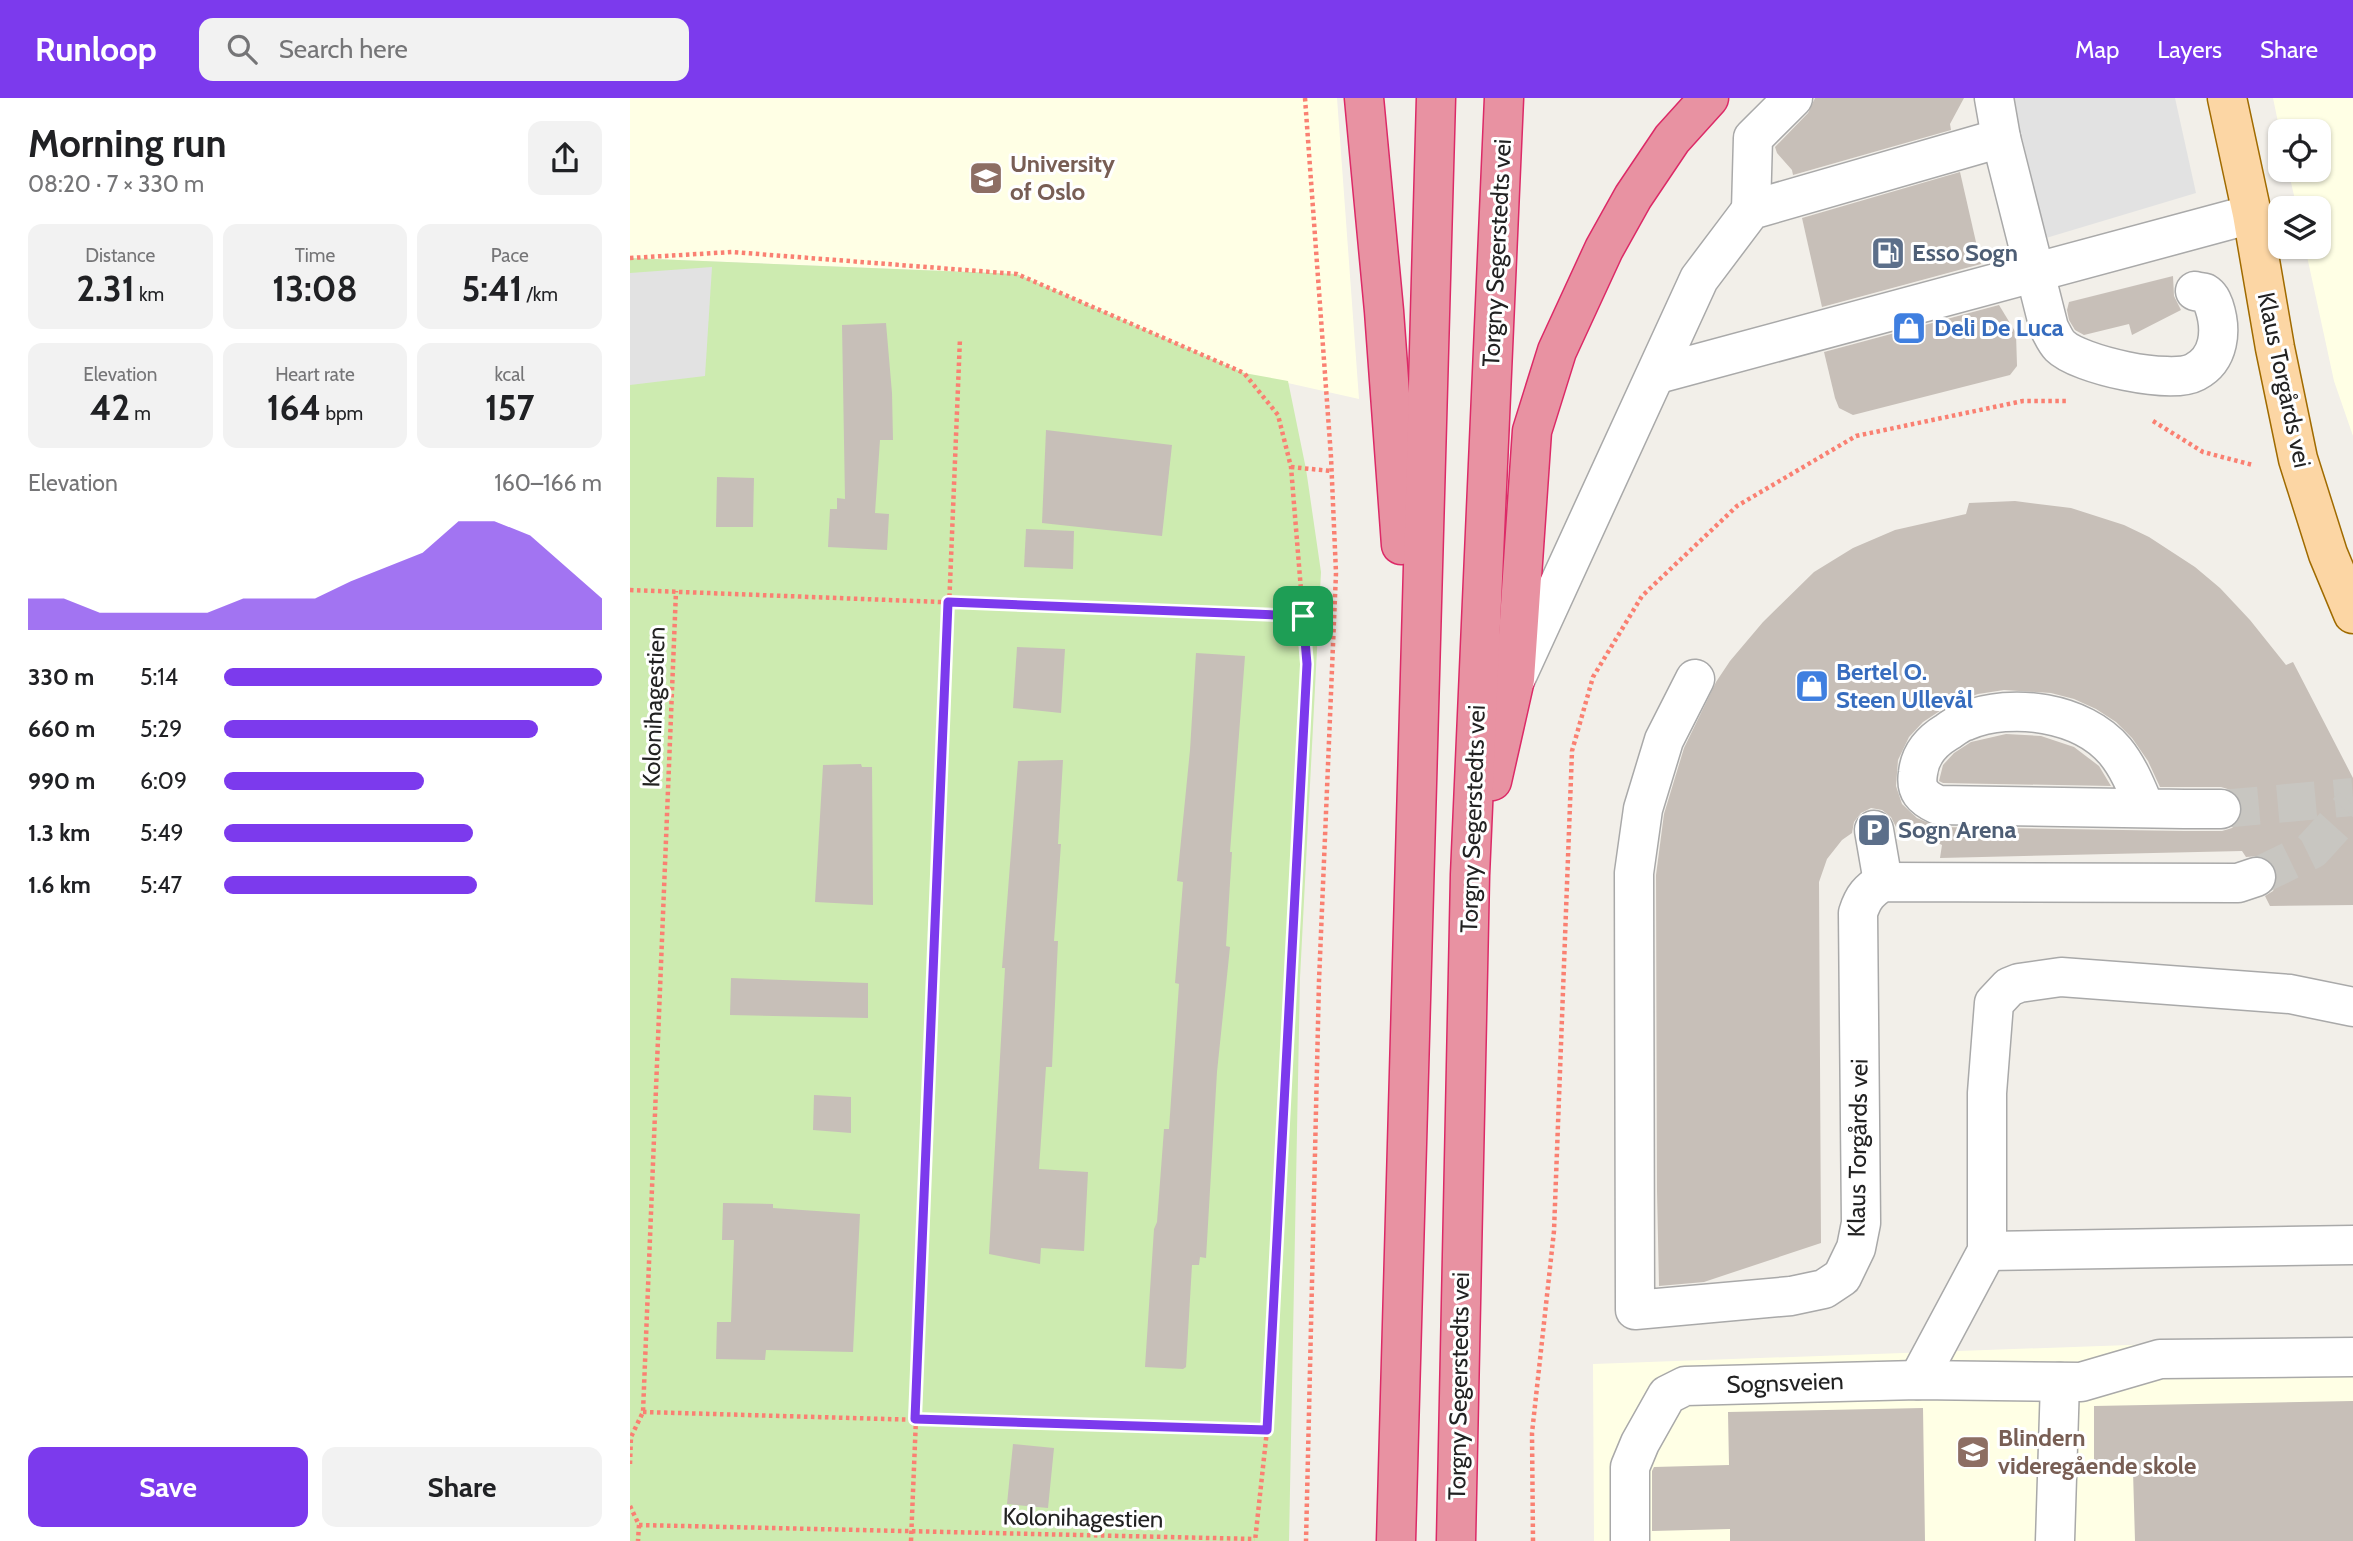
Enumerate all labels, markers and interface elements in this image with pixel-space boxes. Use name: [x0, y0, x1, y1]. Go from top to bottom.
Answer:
search box: [199, 18, 689, 81]
text: Runloop: [35, 29, 157, 69]
icon: search: [223, 30, 261, 68]
text: Search here: [279, 33, 408, 65]
text: Map: [2075, 35, 2119, 64]
text: Layers: [2157, 35, 2222, 64]
text: Share: [2260, 35, 2318, 64]
map controls: [2268, 119, 2331, 259]
button: locate: [2268, 119, 2331, 182]
text: Morning run: [28, 120, 227, 167]
button: share: [528, 121, 602, 195]
street label: Torgny Segerstedts vei: [1476, 138, 1517, 368]
place label: University of Oslo: [1010, 149, 1115, 206]
school or university icon: University of Oslo: [967, 159, 1005, 197]
text: 08:20 · 7 × 330 m: [28, 170, 204, 198]
button: layers: [2268, 196, 2331, 259]
fuel station icon: Esso Sogn: [1869, 234, 1907, 272]
place label: Esso Sogn: [1912, 238, 2018, 267]
text: Distance: [85, 244, 155, 267]
text: Time: [295, 244, 335, 267]
text: Pace: [491, 244, 529, 267]
text: 2.31: [77, 267, 135, 310]
text: 13:08: [272, 267, 358, 310]
text: 5:41: [461, 267, 522, 310]
text: km: [135, 283, 164, 306]
text: /km: [522, 283, 558, 306]
street label: Klaus Torgårds vei: [2252, 290, 2317, 470]
shop icon: Deli De Luca: [1890, 309, 1928, 347]
place label: Deli De Luca: [1934, 313, 2064, 342]
text: Elevation: [83, 363, 157, 386]
text: Heart rate: [275, 363, 355, 386]
text: kcal: [495, 363, 525, 386]
text: 42: [90, 386, 130, 429]
text: 164: [267, 386, 321, 429]
text: 157: [485, 386, 534, 429]
text: m: [130, 402, 151, 425]
text: bpm: [321, 402, 363, 425]
text: Elevation: [28, 469, 118, 497]
text: 160–166 m: [494, 469, 602, 497]
pin: [1273, 586, 1333, 646]
icon: arrive: [1284, 597, 1322, 635]
street label: Kolonihagestien: [636, 626, 671, 788]
place label: Bertel O. Steen Ullevål: [1836, 657, 1973, 714]
text: 330 m: [28, 663, 94, 691]
text: 5:14: [140, 663, 178, 691]
shop icon: Bertel O. Steen Ullevål: [1793, 667, 1831, 705]
street label: Torgny Segerstedts vei: [1454, 704, 1491, 933]
text: 660 m: [28, 715, 95, 743]
text: 5:29: [140, 715, 182, 743]
text: 990 m: [28, 767, 95, 795]
text: 6:09: [140, 767, 187, 795]
parking icon: Sogn Arena: [1855, 811, 1893, 849]
place label: Sogn Arena: [1898, 815, 2017, 844]
text: 1.3 km: [28, 819, 90, 847]
text: 5:49: [140, 819, 184, 847]
text: 1.6 km: [28, 871, 91, 899]
text: 5:47: [140, 871, 182, 899]
street label: Klaus Torgårds vei: [1841, 1058, 1874, 1238]
street label: Torgny Segerstedts vei: [1442, 1272, 1475, 1500]
street label: Sognsveien: [1726, 1366, 1844, 1399]
place label: Blindern videregående skole: [1998, 1423, 2196, 1480]
school or university icon: Blindern videregående skole: [1954, 1433, 1992, 1471]
button: Save: [28, 1447, 308, 1527]
button: Share: [322, 1447, 602, 1527]
street label: Kolonihagestien: [1002, 1502, 1164, 1533]

